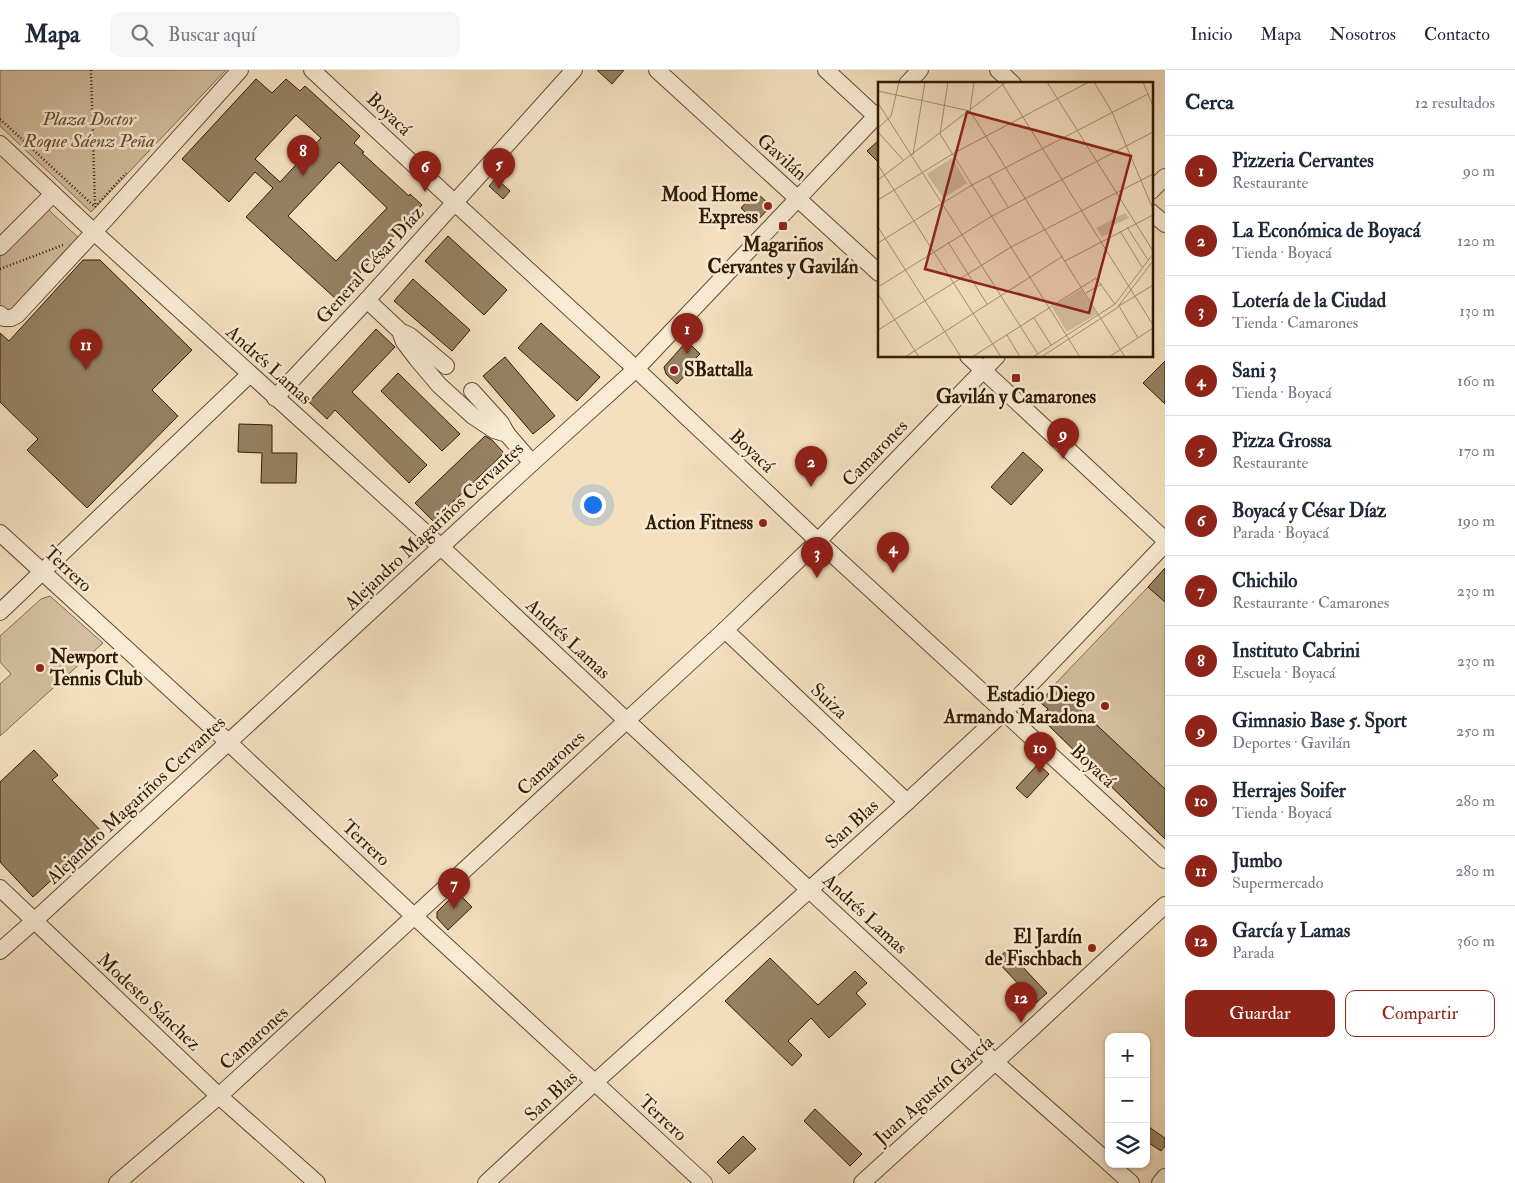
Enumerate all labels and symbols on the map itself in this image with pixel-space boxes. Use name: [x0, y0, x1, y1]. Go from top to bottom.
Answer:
inset map: [878, 82, 1152, 358]
street label: Boyacá: [361, 87, 417, 141]
park label: Plaza Doctor Roque Sáenz Peña: [22, 107, 155, 153]
street label: Gavilán: [752, 128, 812, 186]
pin: 8: [287, 135, 319, 176]
pin: 5: [483, 148, 515, 189]
pin: 6: [409, 151, 441, 192]
place label: Mood Home Express: [660, 183, 758, 230]
marker: Mood Home Express: [762, 200, 774, 212]
street label: General César Díaz: [311, 201, 429, 329]
marker: Magariños Cervantes y Gavilán: [777, 220, 789, 232]
place label: Magariños Cervantes y Gavilán: [708, 233, 859, 280]
pin: 1: [671, 313, 703, 354]
street label: Andrés Lamas: [220, 320, 317, 410]
pin: 11: [70, 329, 102, 370]
place label: SBattalla: [684, 358, 754, 382]
marker: SBattalla: [668, 364, 680, 376]
marker: Gavilán y Camarones: [1010, 372, 1022, 384]
place label: Gavilán y Camarones: [936, 385, 1097, 410]
street label: Camarones: [837, 414, 913, 492]
pin: 9: [1047, 418, 1079, 459]
street label: Boyacá: [724, 424, 780, 478]
street label: Alejandro Magariños Cervantes: [339, 437, 529, 616]
pin: 2: [795, 446, 827, 487]
your location: [580, 492, 606, 518]
place label: Action Fitness: [645, 511, 753, 535]
marker: Action Fitness: [757, 517, 769, 529]
pin: 4: [877, 532, 909, 573]
pin: 3: [801, 537, 833, 578]
street label: Terrero: [39, 540, 97, 598]
street label: Andrés Lamas: [520, 593, 615, 684]
place label: Newport Tennis Club: [49, 645, 143, 691]
marker: Newport Tennis Club: [34, 662, 46, 674]
street label: Suiza: [805, 678, 853, 724]
place label: Estadio Diego Armando Maradona: [943, 683, 1096, 729]
marker: Estadio Diego Armando Maradona: [1099, 700, 1111, 712]
street label: Alejandro Magariños Cervantes: [41, 711, 231, 890]
street label: Camarones: [512, 725, 590, 801]
pin: 10: [1024, 732, 1056, 773]
street label: Boyacá: [1065, 739, 1121, 793]
street label: San Blas: [820, 794, 884, 854]
street label: Terrero: [337, 814, 395, 872]
pin: 7: [438, 868, 470, 909]
street label: Andrés Lamas: [817, 868, 912, 959]
place label: El Jardín de Fischbach: [985, 925, 1082, 971]
marker: El Jardín de Fischbach: [1086, 942, 1098, 954]
street label: Modesto Sánchez: [92, 948, 206, 1056]
pin: 12: [1005, 982, 1037, 1023]
street label: Camarones: [215, 1001, 293, 1075]
street label: Juan Agustín García: [868, 1030, 999, 1151]
street label: San Blas: [520, 1065, 582, 1127]
street label: Terrero: [634, 1089, 692, 1147]

